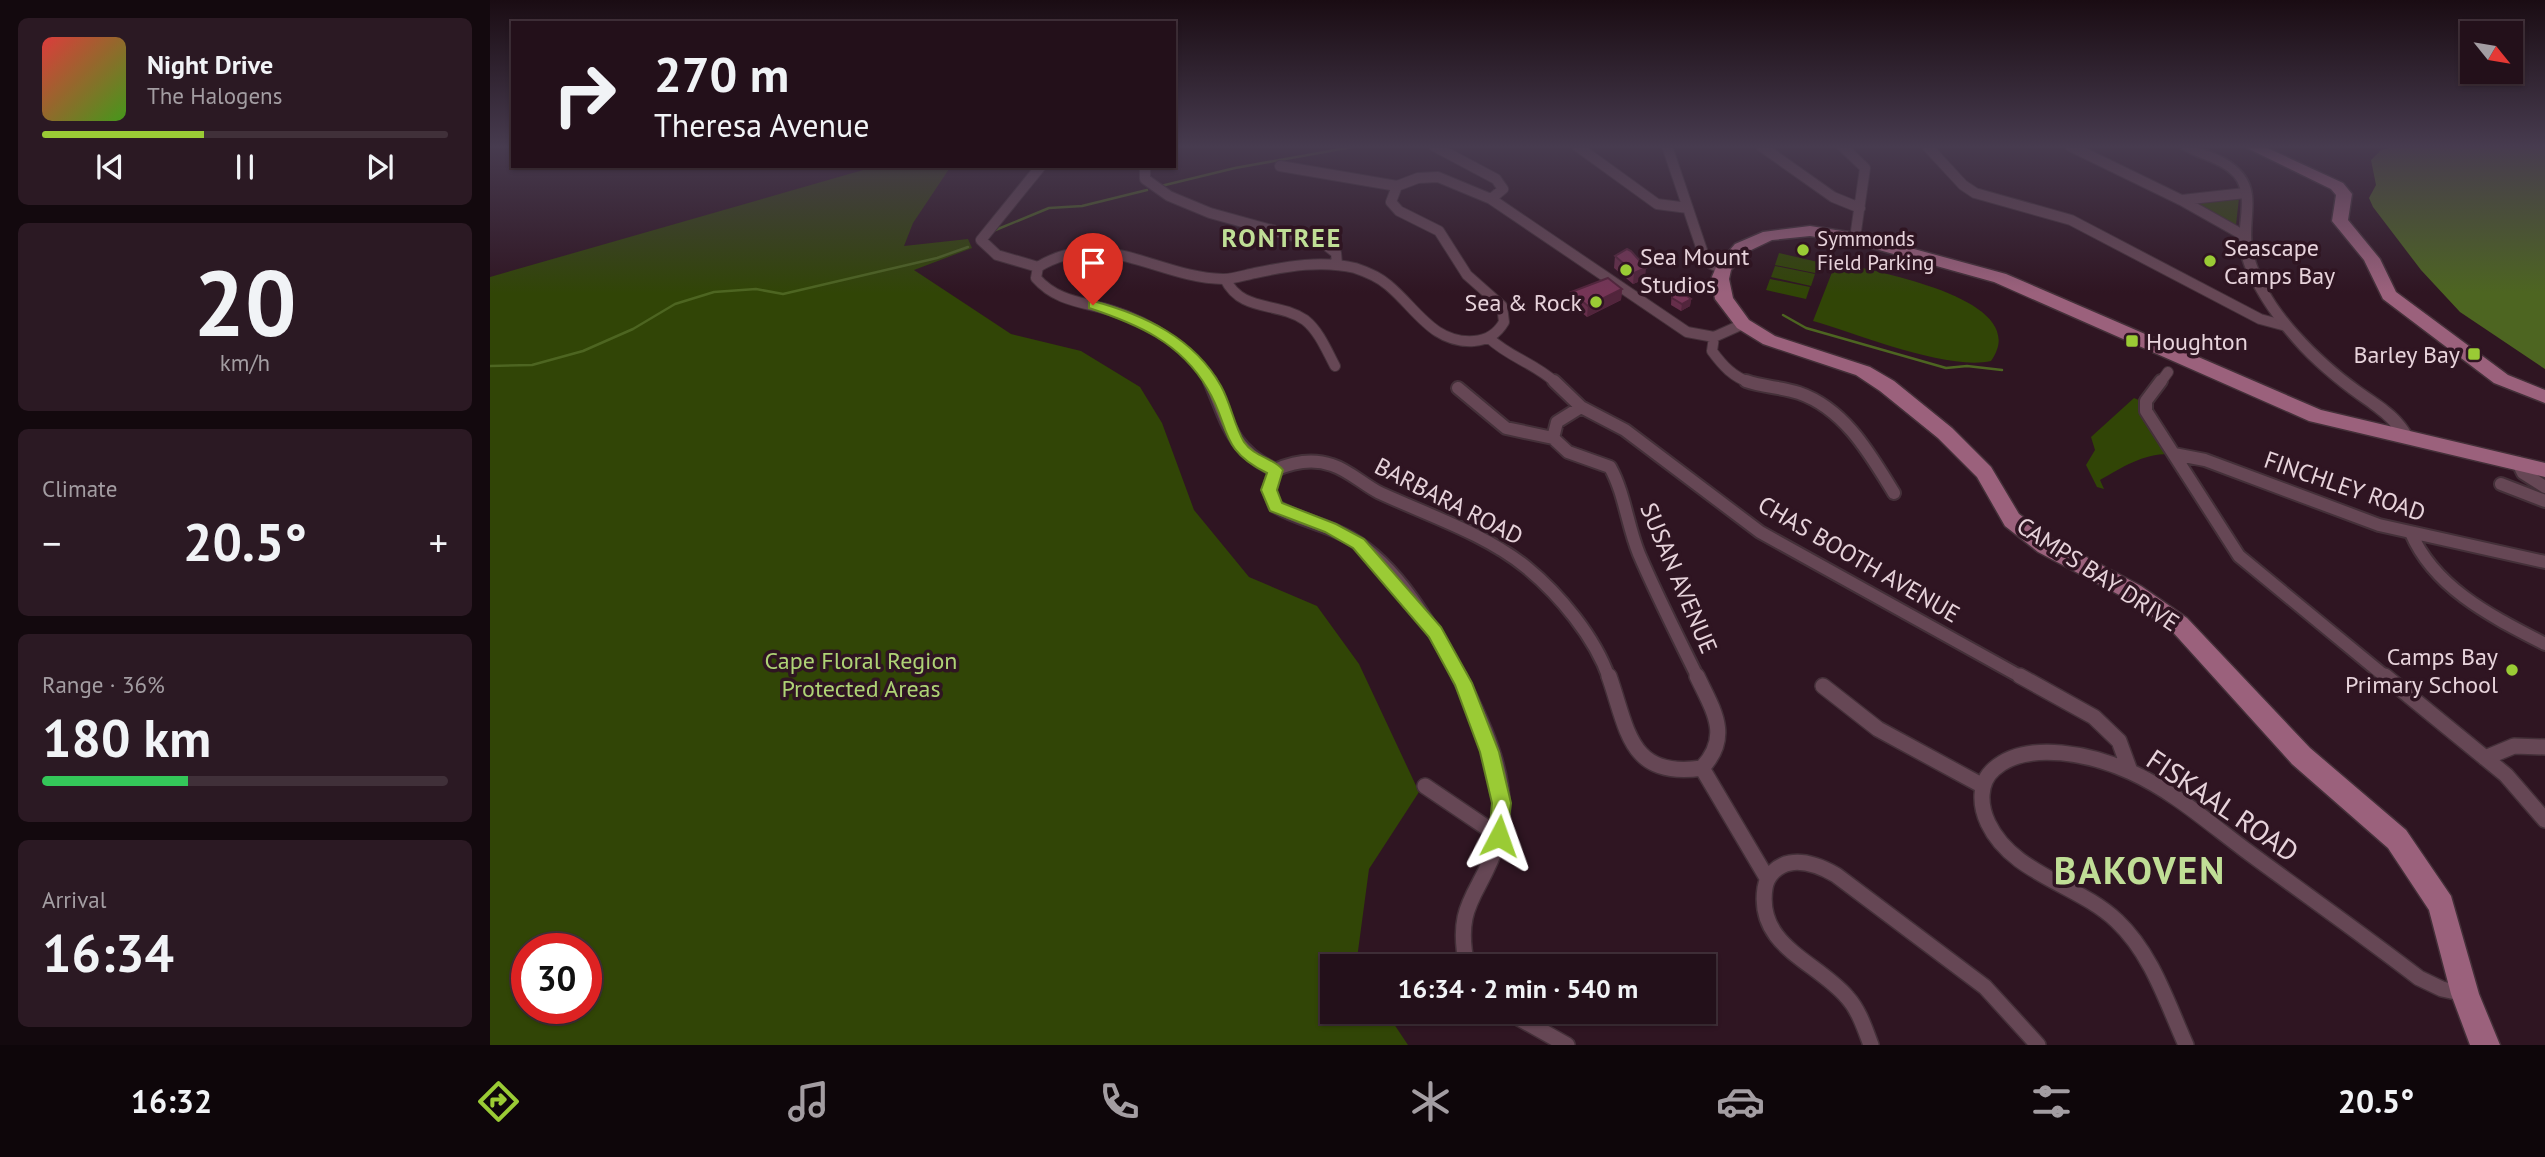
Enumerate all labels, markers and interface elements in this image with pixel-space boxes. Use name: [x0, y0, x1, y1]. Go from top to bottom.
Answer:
north arrow: [2460, 21, 2524, 84]
map controls: [2460, 21, 2523, 84]
text: 270 m: [654, 42, 789, 106]
text: Night Drive: [147, 48, 273, 81]
icon: right: [539, 49, 630, 140]
text: The Halogens: [147, 81, 282, 110]
text: Theresa Avenue: [654, 104, 869, 146]
icon: previous: [91, 148, 129, 186]
icon: pause: [226, 148, 264, 186]
icon: next: [361, 148, 399, 186]
district label: RONTREE: [1222, 221, 1342, 254]
place label: Symmonds Field Parking: [1817, 225, 1934, 276]
place label: Seascape Camps Bay: [2224, 232, 2335, 291]
pin: [1063, 233, 1123, 305]
place label: Sea Mount Studios: [1640, 241, 1749, 300]
marker: Symmonds Field Parking: [1795, 242, 1811, 258]
text: 20: [193, 243, 297, 361]
icon: arrive: [1074, 244, 1112, 282]
marker: Seascape Camps Bay: [2202, 253, 2218, 269]
marker: Sea Mount Studios: [1618, 262, 1634, 278]
place label: Sea & Rock: [1464, 287, 1582, 318]
marker: Sea & Rock: [1588, 294, 1604, 310]
place label: Houghton: [2146, 326, 2248, 357]
marker: Houghton: [2124, 333, 2140, 349]
place label: Barley Bay: [2353, 339, 2460, 370]
marker: Barley Bay: [2466, 346, 2482, 362]
text: km/h: [220, 348, 270, 377]
street label: FINCHLEY ROAD: [2260, 444, 2430, 528]
street label: BARBARA ROAD: [1370, 450, 1528, 552]
text: Climate: [42, 474, 117, 503]
street label: CHAS BOOTH AVENUE: [1753, 489, 1965, 629]
street label: SUSAN AVENUE: [1633, 498, 1725, 658]
text: 20.5°: [183, 508, 307, 575]
street label: CAMPS BAY DRIVE: [2011, 510, 2185, 638]
text: −: [42, 518, 61, 567]
text: +: [429, 518, 448, 567]
place label: Camps Bay Primary School: [2345, 641, 2498, 700]
park label: Cape Floral Region Protected Areas: [765, 645, 957, 704]
marker: Camps Bay Primary School: [2504, 662, 2520, 678]
text: Range · 36%: [42, 670, 165, 699]
text: 180 km: [42, 704, 211, 771]
street label: FISKAAL ROAD: [2140, 740, 2306, 870]
position arrow: [1462, 799, 1536, 873]
district label: BAKOVEN: [2054, 845, 2226, 894]
text: Arrival: [42, 885, 106, 914]
text: 16:34: [42, 919, 174, 986]
speed limit sign: 30: [511, 933, 602, 1024]
text: 16:34 · 2 min · 540 m: [1398, 972, 1638, 1005]
icon: directions: [474, 1077, 523, 1126]
icon: music: [784, 1077, 833, 1126]
icon: phone: [1095, 1077, 1144, 1126]
icon: climate: [1406, 1077, 1455, 1126]
icon: car: [1716, 1077, 1765, 1126]
icon: filters: [2027, 1077, 2076, 1126]
text: 16:32: [131, 1080, 212, 1122]
text: 20.5°: [2338, 1080, 2414, 1122]

